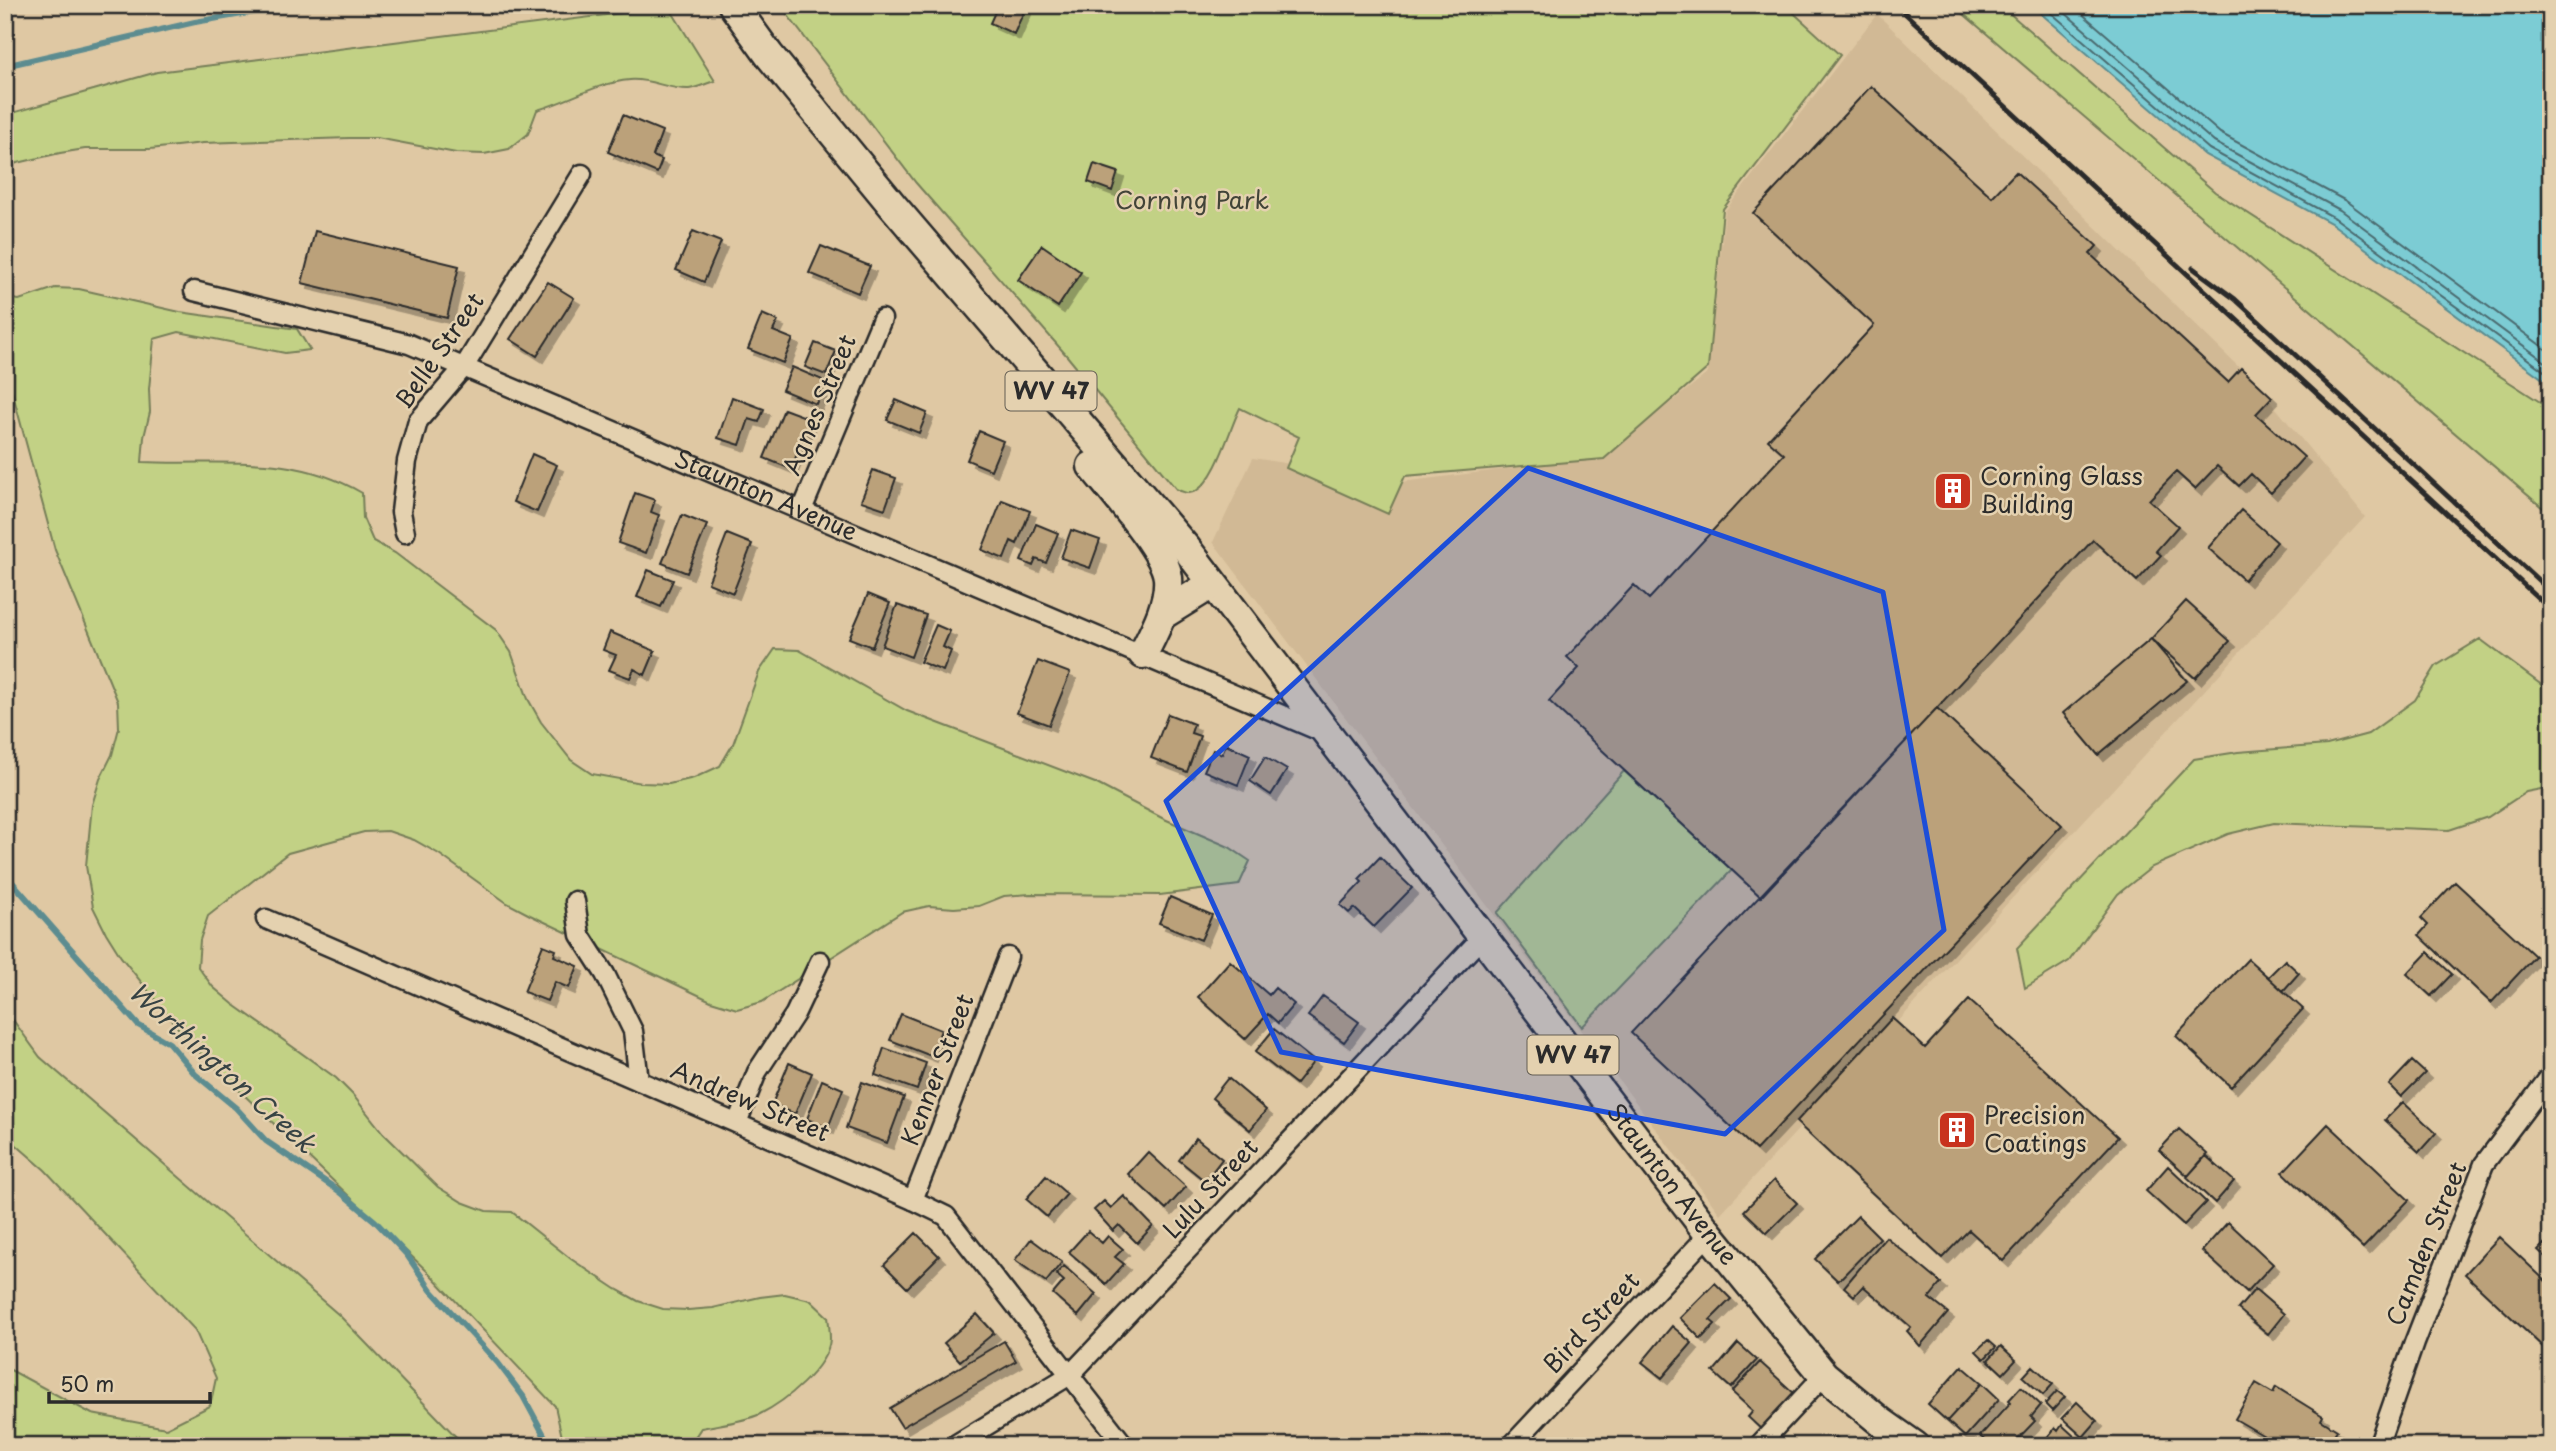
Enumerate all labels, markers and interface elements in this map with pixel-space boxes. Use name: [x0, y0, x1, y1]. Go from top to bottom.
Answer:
park label: Corning Park: [1115, 181, 1269, 217]
street label: Belle Street: [385, 284, 492, 415]
street label: Agnes Street: [772, 328, 864, 480]
road number: WV 47: [1006, 372, 1096, 410]
street label: Staunton Avenue: [669, 439, 864, 549]
place label: Corning Glass Building: [1980, 457, 2143, 521]
building icon: Corning Glass Building: [1932, 470, 1974, 512]
water label: Worthington Creek: [121, 972, 326, 1162]
street label: Kenner Street: [891, 988, 982, 1150]
road number: WV 47: [1528, 1036, 1618, 1074]
street label: Andrew Street: [666, 1051, 836, 1150]
street label: Staunton Avenue: [1599, 1095, 1747, 1272]
place label: Precision Coatings: [1984, 1096, 2087, 1160]
building icon: Precision Coatings: [1936, 1109, 1978, 1151]
street label: Lulu Street: [1154, 1129, 1266, 1246]
street label: Camden Street: [2376, 1156, 2474, 1331]
street label: Bird Street: [1534, 1263, 1647, 1380]
scale bar: [49, 1360, 210, 1404]
text: 50 m: [60, 1367, 114, 1399]

